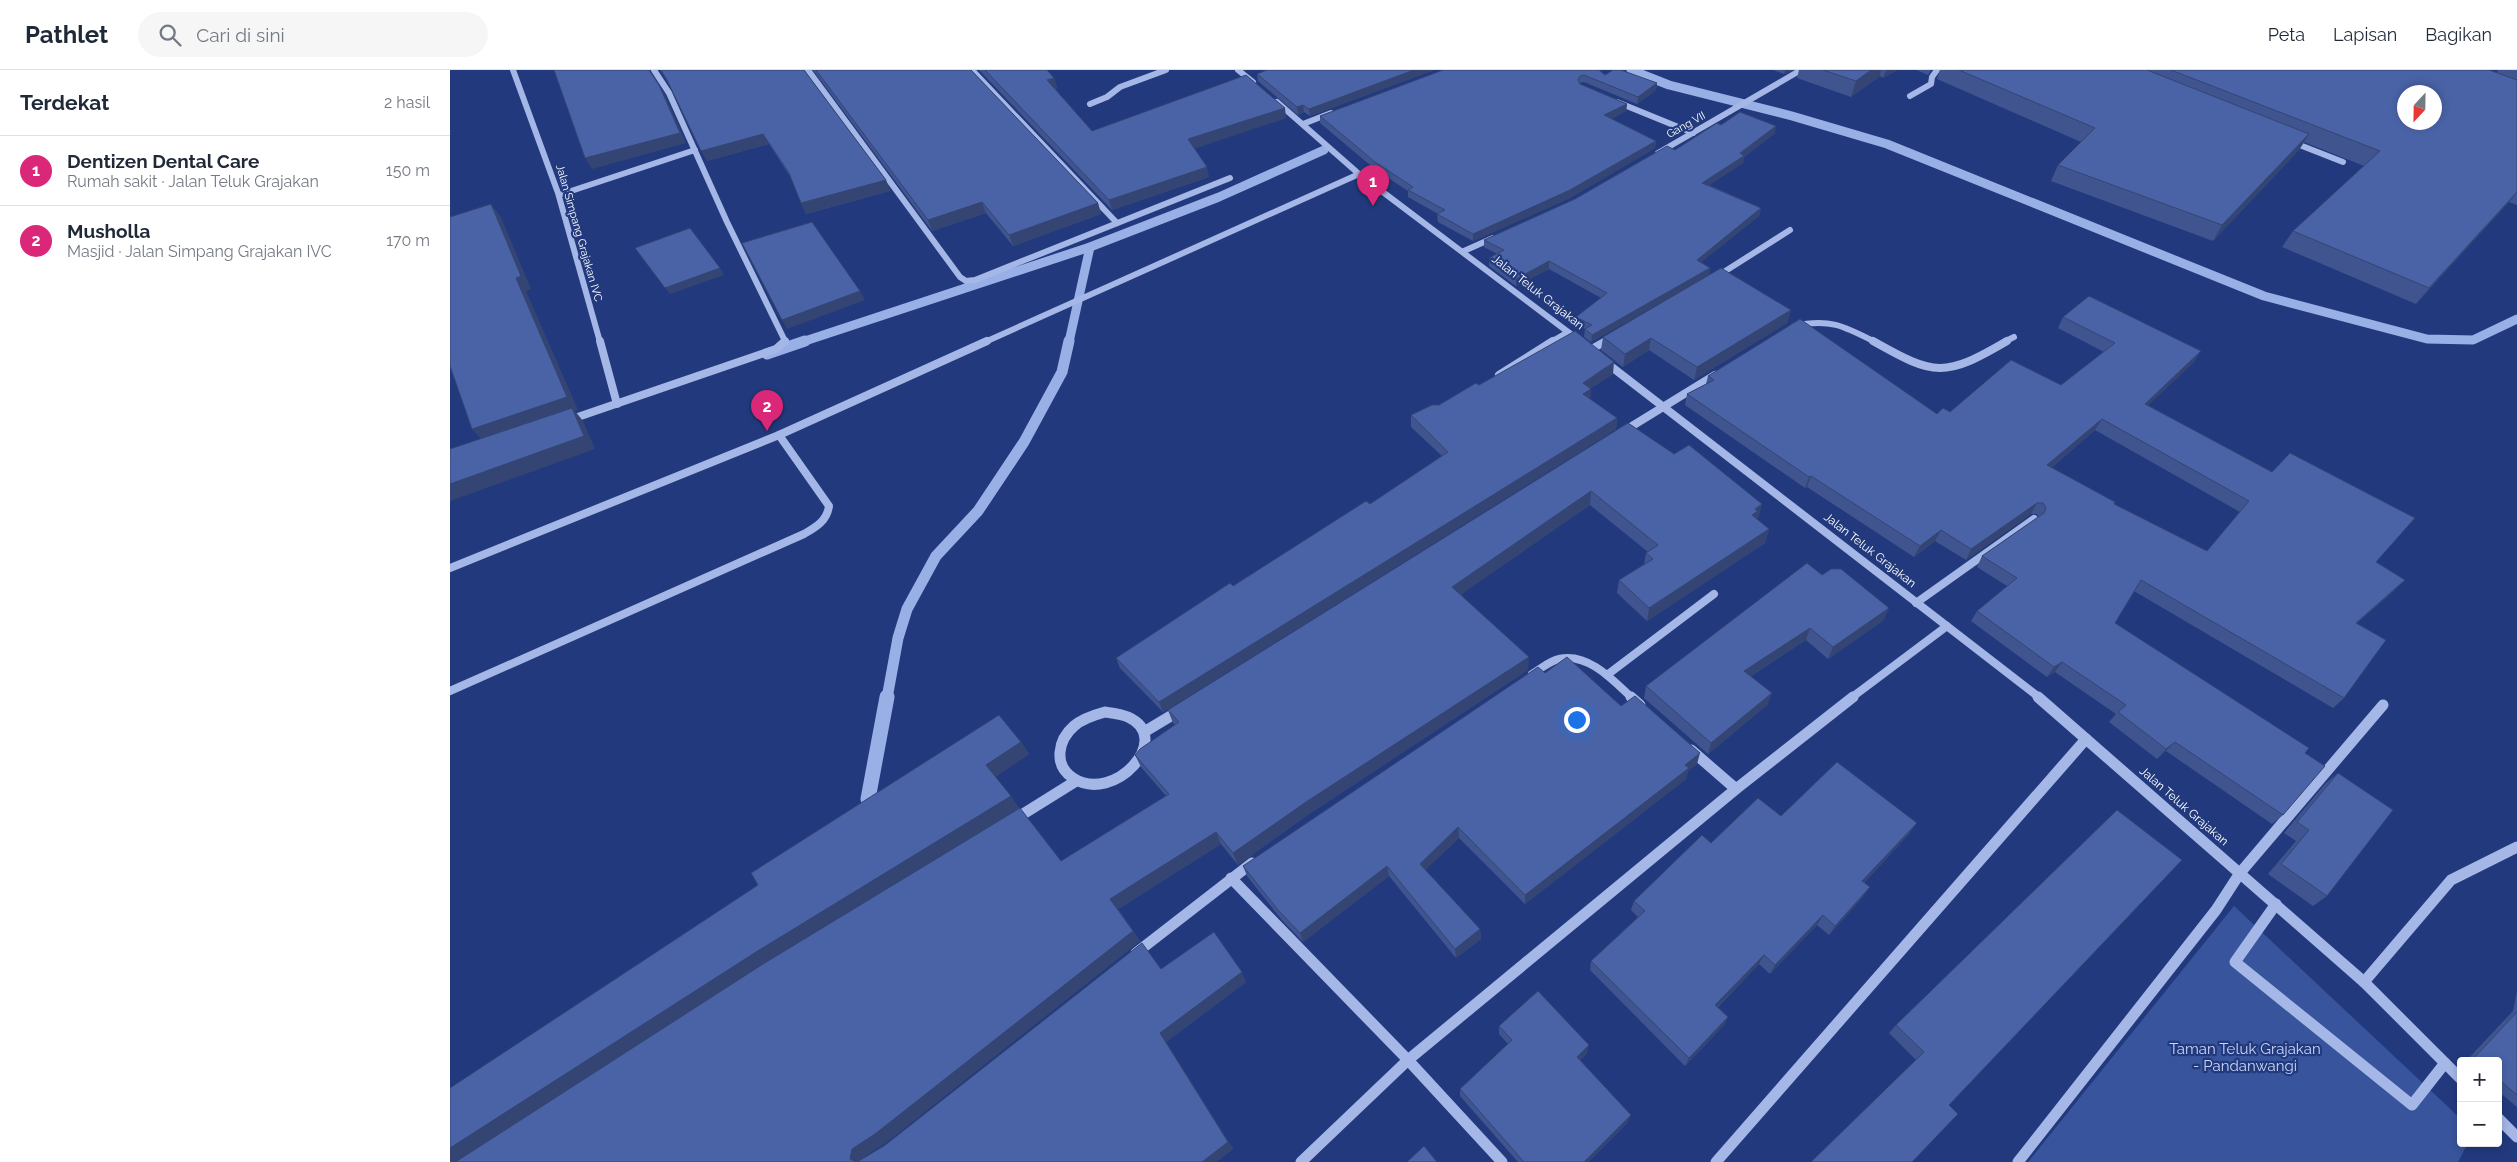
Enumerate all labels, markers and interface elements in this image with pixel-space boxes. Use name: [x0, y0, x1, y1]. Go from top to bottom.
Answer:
search box: [138, 12, 488, 57]
text: Pathlet: [25, 20, 108, 49]
icon: search: [156, 21, 184, 49]
text: Cari di sini: [196, 24, 285, 46]
text: Peta: [2268, 24, 2305, 45]
text: Lapisan: [2333, 24, 2397, 45]
text: Bagikan: [2425, 24, 2492, 45]
north arrow: [2397, 85, 2442, 130]
text: Terdekat: [20, 90, 109, 115]
text: 2 hasil: [384, 93, 430, 112]
street label: Gang VII: [1664, 109, 1708, 141]
text: Dentizen Dental Care: [67, 150, 259, 172]
text: 1: [32, 161, 40, 180]
text: 150 m: [386, 161, 430, 180]
street label: Jalan Simpang Grajakan IVC: [553, 163, 605, 303]
pin: 1: [1357, 165, 1389, 206]
text: Rumah sakit · Jalan Teluk Grajakan: [67, 172, 319, 191]
text: Musholla: [67, 220, 151, 242]
text: 2: [31, 231, 41, 250]
text: 170 m: [386, 231, 430, 250]
text: Masjid · Jalan Simpang Grajakan IVC: [67, 242, 332, 261]
street label: Jalan Teluk Grajakan: [1489, 252, 1587, 332]
pin: 2: [751, 390, 783, 431]
street label: Jalan Teluk Grajakan: [1821, 510, 1919, 590]
your location: [1564, 707, 1590, 733]
street label: Jalan Teluk Grajakan: [2137, 764, 2231, 848]
park label: Taman Teluk Grajakan - Pandanwangi: [2169, 1040, 2321, 1075]
map controls: [2457, 1057, 2502, 1147]
button: +: [2457, 1057, 2502, 1102]
button: −: [2457, 1102, 2502, 1147]

